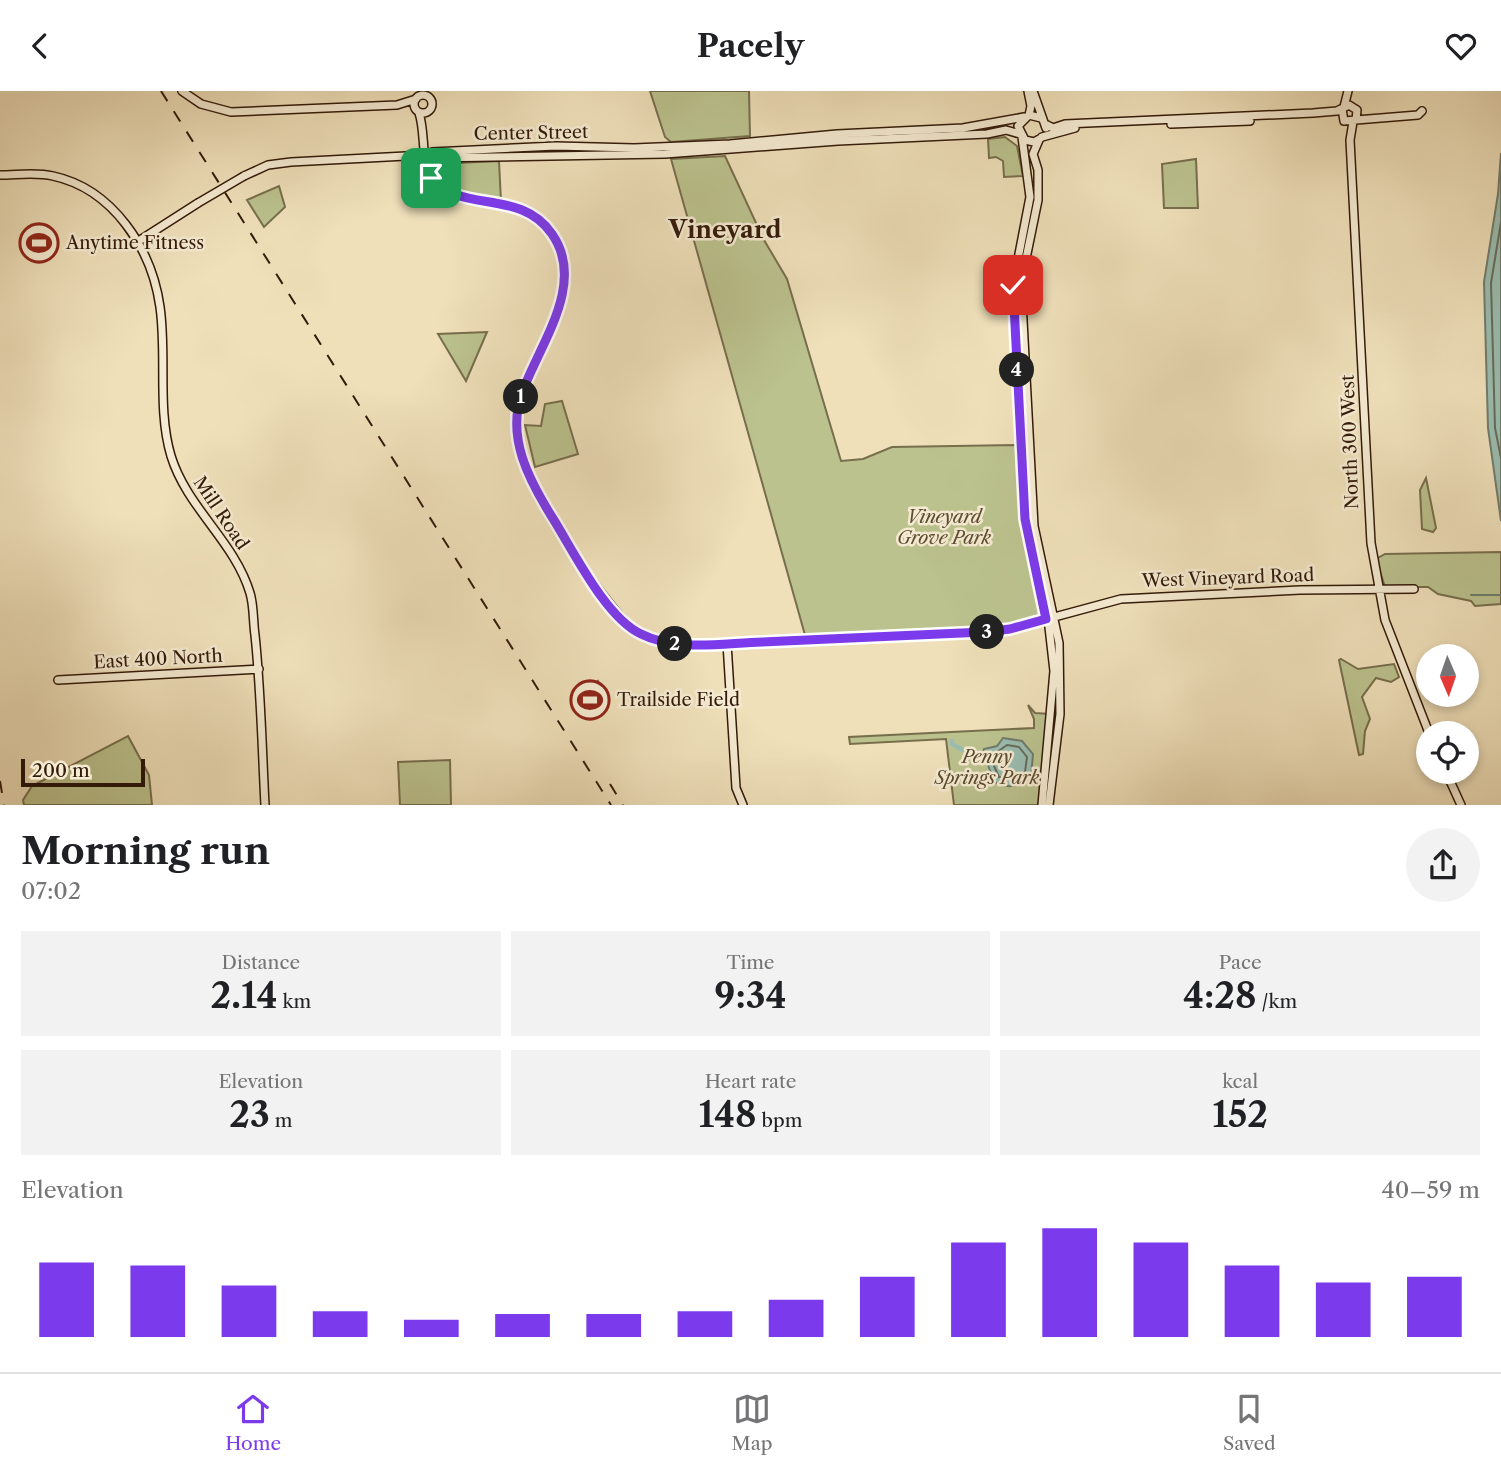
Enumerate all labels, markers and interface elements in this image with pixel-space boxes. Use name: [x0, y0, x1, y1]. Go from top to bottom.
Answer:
text: Pacely: [697, 26, 804, 65]
icon: back: [21, 27, 59, 65]
icon: heart: [1442, 27, 1480, 65]
street label: Center Street: [473, 121, 589, 145]
pin: [401, 148, 461, 208]
icon: arrive: [412, 159, 450, 197]
district label: Vineyard: [668, 215, 781, 244]
sports icon: Anytime Fitness: [18, 222, 60, 264]
place label: Anytime Fitness: [65, 232, 204, 254]
pin: [983, 255, 1043, 315]
icon: check: [994, 266, 1032, 304]
pin: 4: [1000, 353, 1034, 387]
text: 4: [1011, 358, 1022, 381]
street label: North 300 West: [1337, 374, 1363, 510]
pin: 1: [504, 379, 538, 415]
text: 1: [516, 385, 525, 408]
street label: Mill Road: [188, 472, 254, 554]
park label: Vineyard Grove Park: [897, 506, 992, 549]
street label: West Vineyard Road: [1140, 564, 1315, 592]
pin: 3: [970, 615, 1004, 649]
text: 3: [981, 620, 992, 643]
pin: 2: [658, 627, 692, 661]
text: 2: [669, 632, 680, 655]
north arrow: [1416, 644, 1479, 707]
map controls: [1416, 644, 1479, 784]
street label: East 400 North: [93, 645, 223, 673]
sports icon: Trailside Field: [569, 679, 611, 721]
place label: Trailside Field: [617, 689, 740, 711]
button: locate: [1416, 721, 1479, 784]
park label: Penny Springs Park: [934, 746, 1040, 789]
scale bar: [21, 756, 145, 788]
text: 200 m: [32, 759, 90, 782]
text: Morning run: [21, 827, 270, 874]
button: share: [1406, 828, 1480, 902]
text: 07:02: [21, 877, 81, 905]
text: Distance: [222, 951, 300, 974]
text: Time: [726, 951, 775, 974]
text: Pace: [1219, 951, 1262, 974]
text: 2.14: [211, 974, 277, 1017]
text: 9:34: [715, 974, 786, 1017]
text: 4:28: [1183, 974, 1257, 1017]
text: km: [277, 990, 311, 1013]
text: /km: [1257, 990, 1297, 1013]
text: Elevation: [218, 1070, 303, 1093]
text: Heart rate: [705, 1070, 796, 1093]
text: kcal: [1222, 1070, 1258, 1093]
text: 23: [229, 1093, 270, 1136]
text: 148: [699, 1093, 757, 1136]
text: 152: [1212, 1093, 1268, 1136]
text: m: [270, 1109, 292, 1132]
text: bpm: [757, 1109, 802, 1132]
text: Elevation: [21, 1176, 124, 1204]
text: 40–59 m: [1382, 1176, 1480, 1204]
tab: Home: [225, 1390, 281, 1455]
tab: Map: [732, 1390, 772, 1455]
tab: Saved: [1223, 1390, 1276, 1455]

